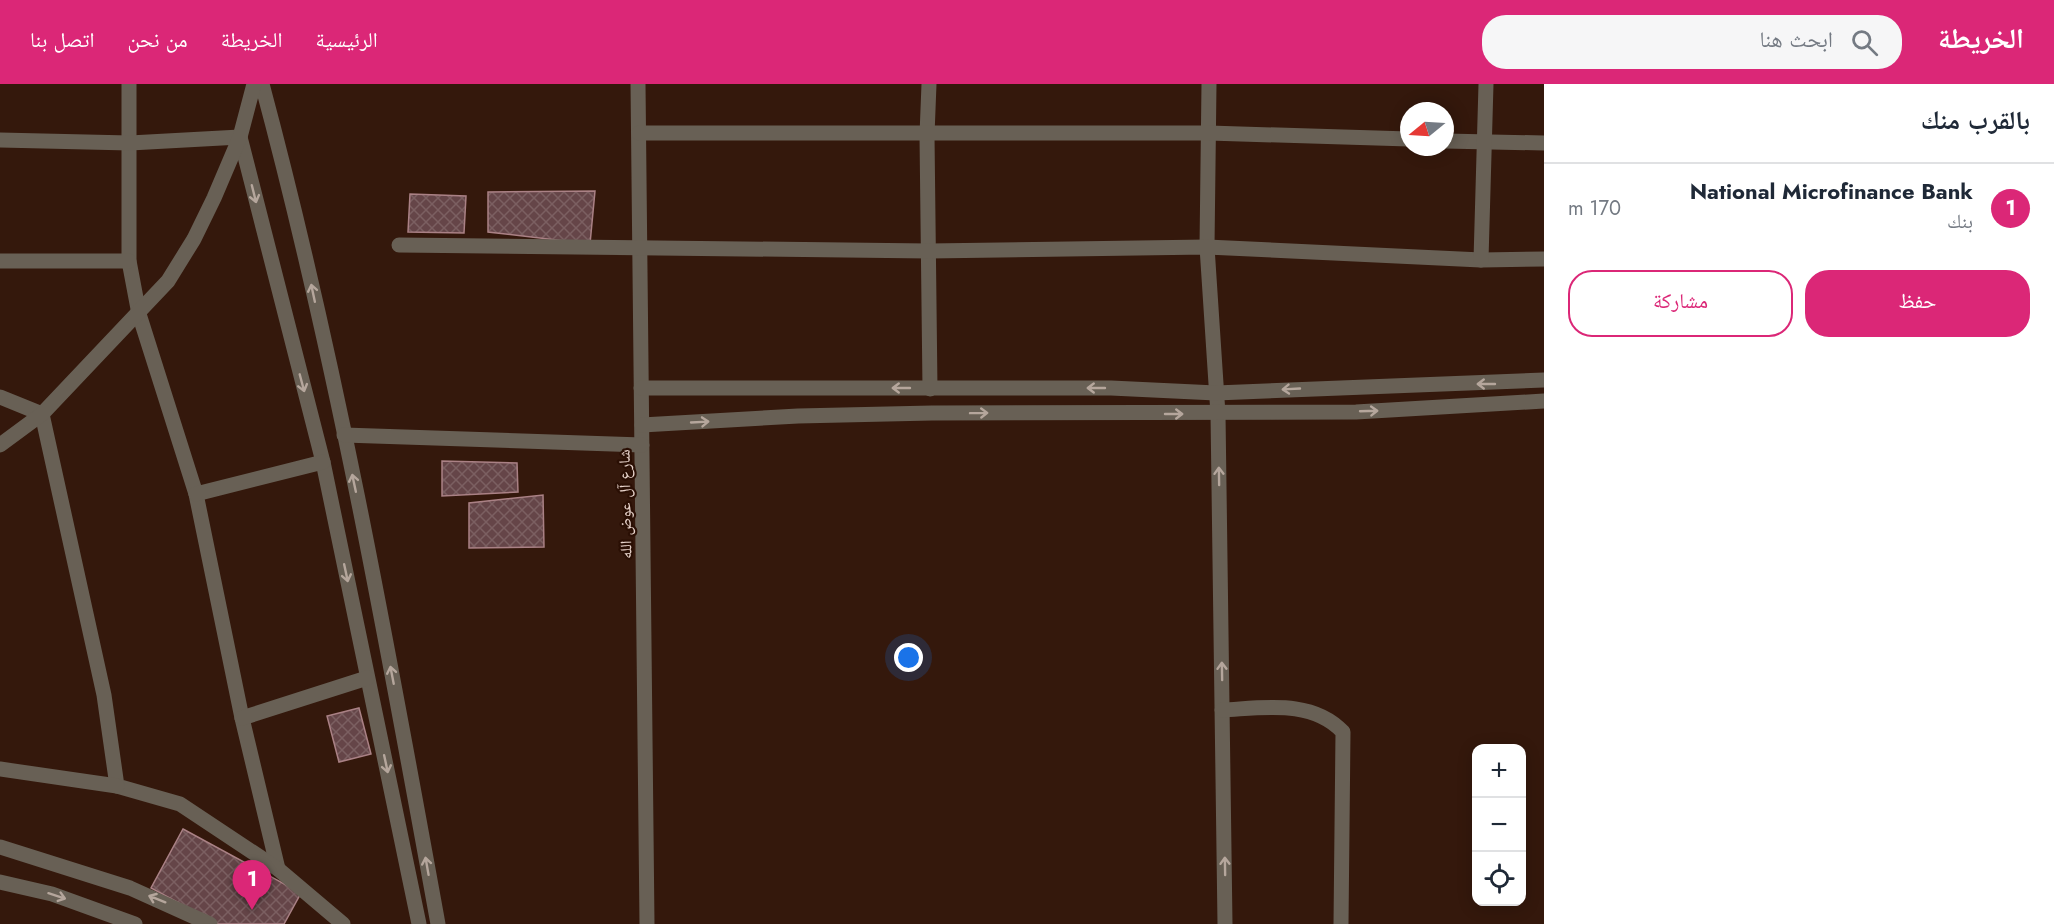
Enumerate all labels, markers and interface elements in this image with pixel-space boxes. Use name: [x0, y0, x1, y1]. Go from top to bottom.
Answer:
search box: [1482, 15, 1902, 69]
text: الخريطة: [1938, 18, 2024, 59]
text: ابحث هنا: [1759, 23, 1833, 55]
text: اتصل بنا: [30, 25, 94, 55]
text: من نحن: [127, 25, 188, 55]
text: الخريطة: [221, 25, 283, 55]
text: الرئيسية: [316, 25, 378, 55]
icon: search: [1848, 26, 1881, 59]
text: بالقرب منك: [1921, 101, 2030, 139]
north arrow: [1400, 102, 1454, 156]
text: National Microfinance Bank: [1690, 175, 1973, 207]
one-way arrow: [249, 184, 261, 203]
text: 170 m: [1568, 194, 1621, 223]
text: 1: [2005, 194, 2016, 223]
text: بنك: [1947, 207, 1973, 236]
button: مشاركة: [1568, 270, 1793, 337]
button: حفظ: [1805, 270, 2030, 337]
one-way arrow: [307, 283, 319, 302]
one-way arrow: [296, 373, 308, 392]
one-way arrow: [1476, 378, 1496, 389]
one-way arrow: [891, 382, 911, 394]
one-way arrow: [1086, 382, 1106, 394]
one-way arrow: [1281, 384, 1301, 395]
one-way arrow: [1359, 406, 1379, 417]
one-way arrow: [969, 407, 989, 419]
one-way arrow: [1164, 408, 1184, 420]
one-way arrow: [690, 416, 710, 427]
street label: شارع آل عوض الله: [613, 449, 637, 559]
one-way arrow: [1213, 466, 1225, 486]
one-way arrow: [347, 474, 359, 493]
one-way arrow: [341, 562, 352, 582]
your location: [894, 643, 923, 672]
one-way arrow: [1216, 661, 1228, 681]
one-way arrow: [386, 665, 397, 685]
map controls: [1472, 744, 1526, 906]
button: +: [1472, 744, 1526, 798]
one-way arrow: [381, 753, 392, 773]
button: −: [1472, 798, 1526, 852]
button: locate: [1472, 852, 1526, 906]
one-way arrow: [1219, 856, 1230, 876]
one-way arrow: [421, 857, 432, 877]
pin: 1: [232, 860, 272, 910]
one-way arrow: [47, 891, 66, 902]
one-way arrow: [148, 893, 167, 904]

